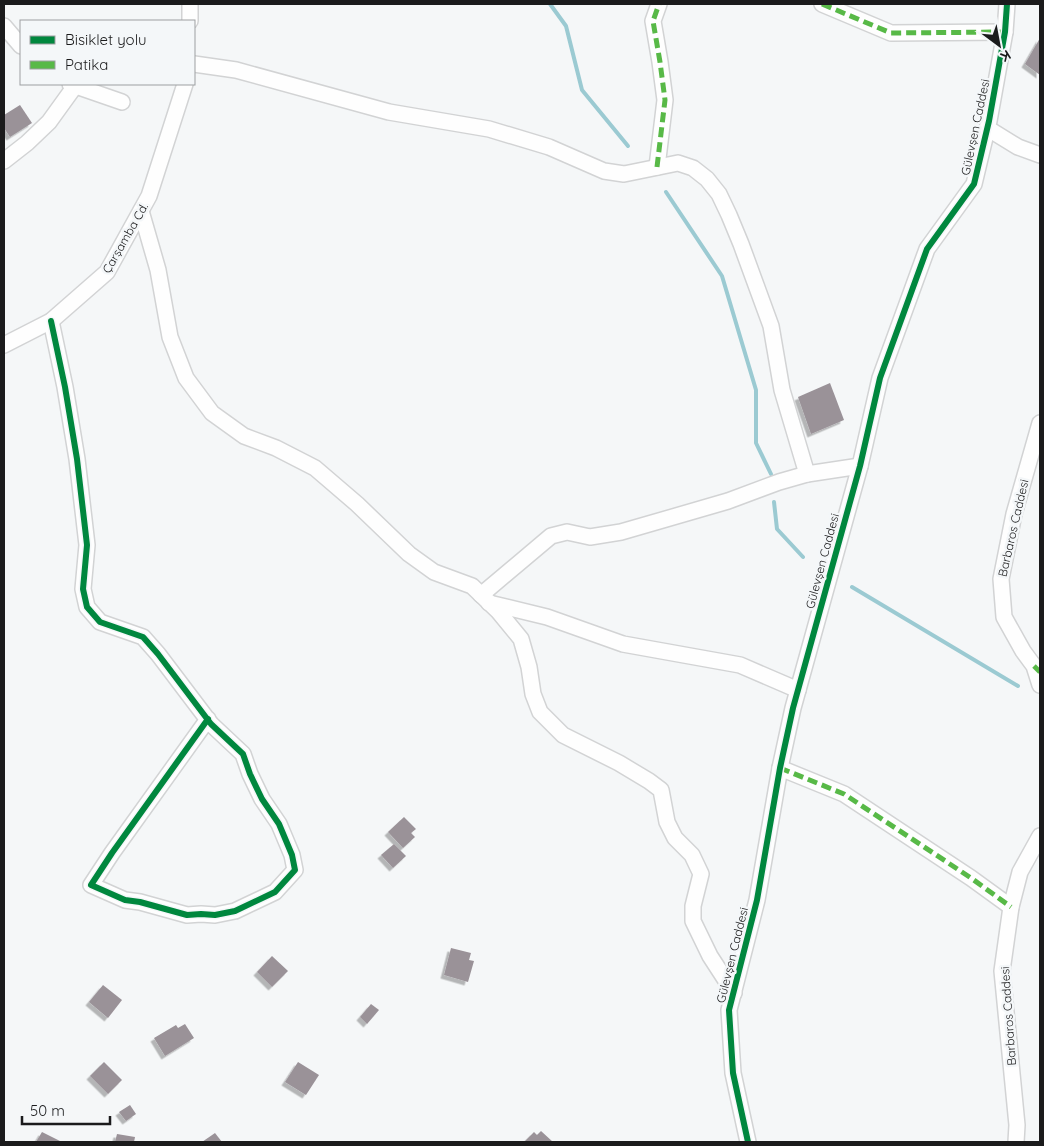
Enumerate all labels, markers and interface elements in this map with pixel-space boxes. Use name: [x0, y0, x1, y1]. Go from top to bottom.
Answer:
legend: [20, 20, 195, 85]
north arrow: [974, 20, 1024, 70]
text: Bisiklet yolu: [65, 30, 147, 49]
text: K: [997, 46, 1015, 66]
text: Patika: [65, 55, 108, 74]
street label: Gülevşen Caddesi: [957, 77, 993, 177]
street label: Çarşamba Cd.: [99, 200, 151, 276]
street label: Barbaros Caddesi: [995, 478, 1031, 578]
street label: Gülevşen Caddesi: [802, 512, 842, 610]
street label: Gülevşen Caddesi: [713, 906, 751, 1004]
street label: Barbaros Caddesi: [997, 966, 1019, 1066]
scale bar: [22, 1094, 110, 1126]
text: 50 m: [30, 1101, 65, 1120]

